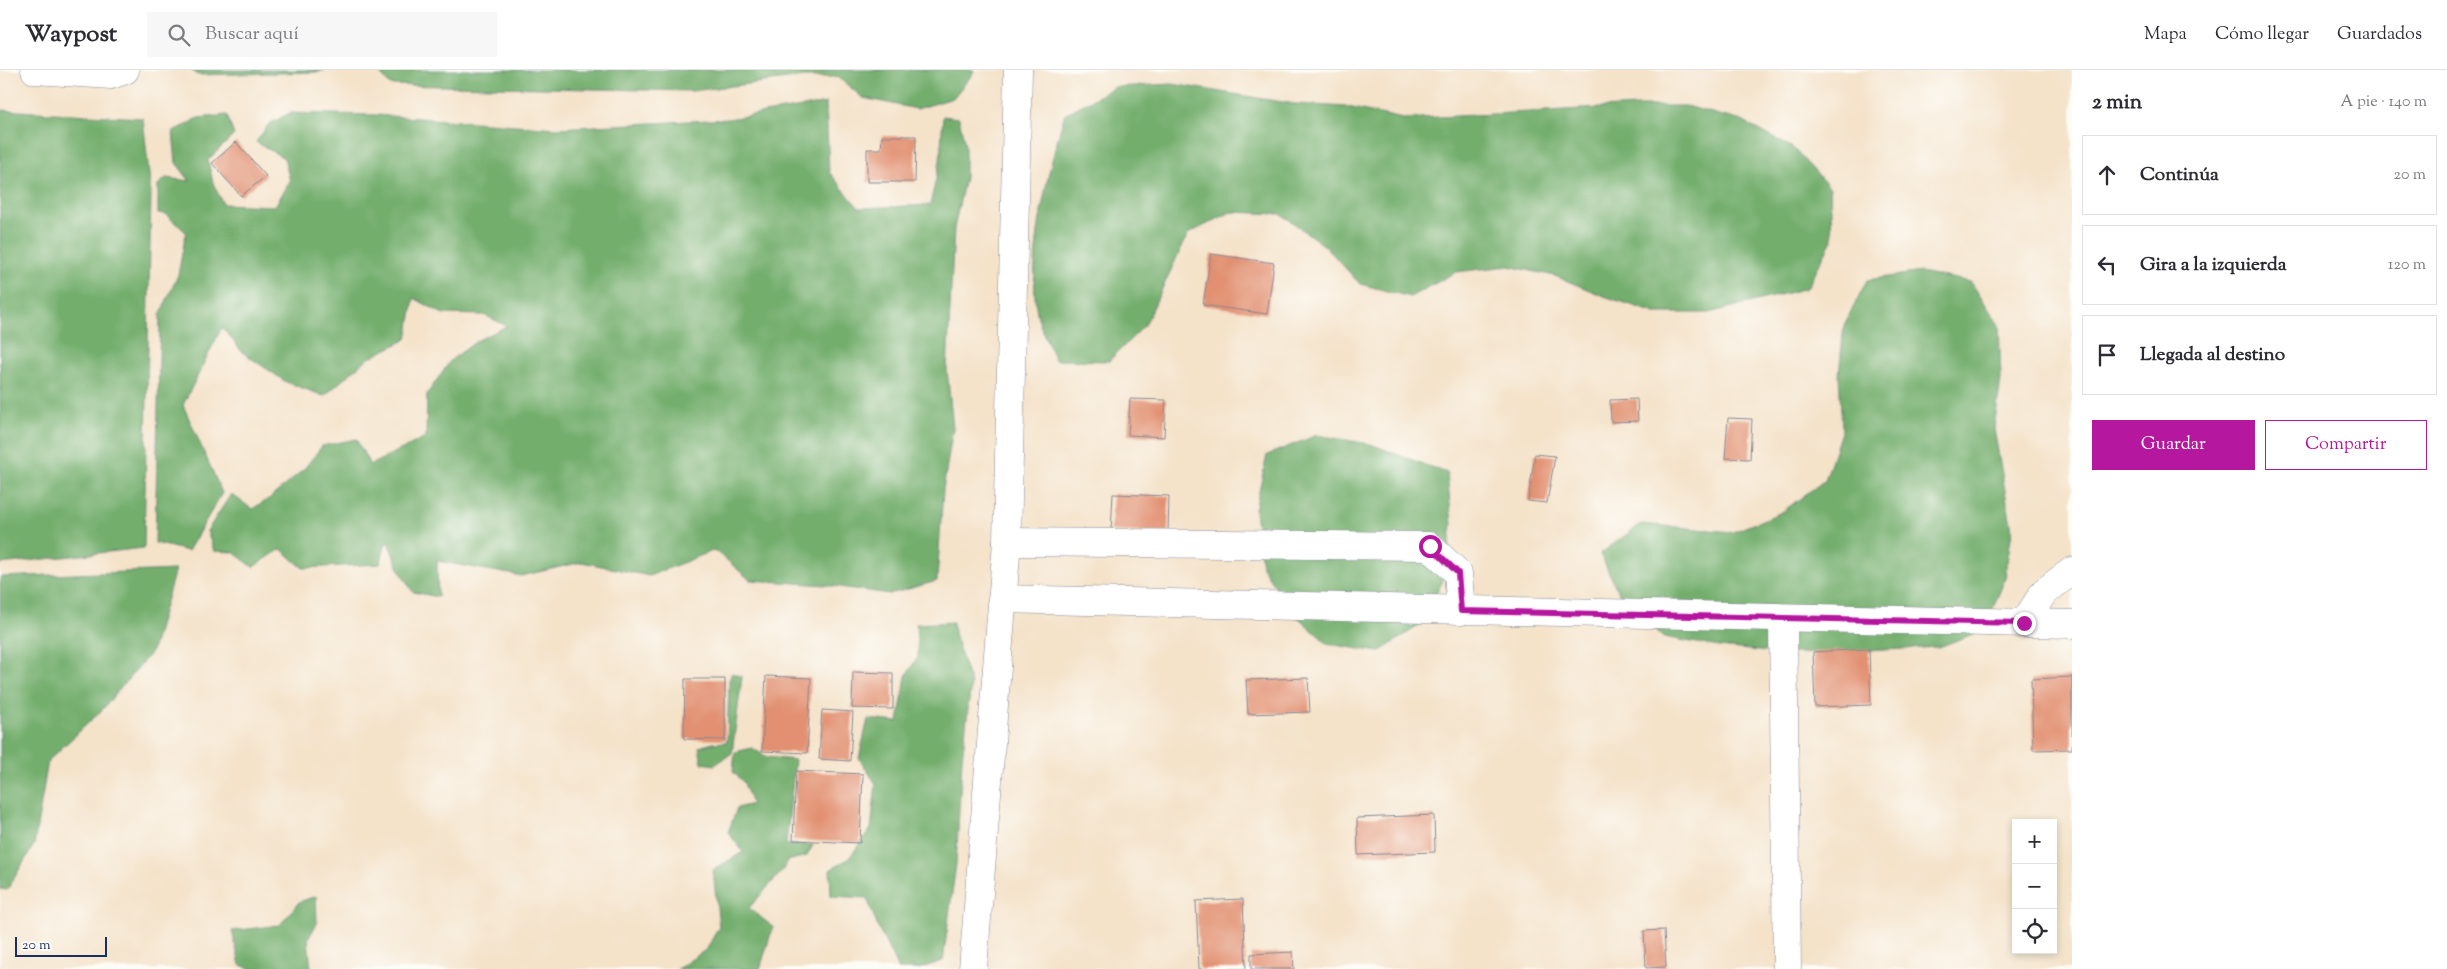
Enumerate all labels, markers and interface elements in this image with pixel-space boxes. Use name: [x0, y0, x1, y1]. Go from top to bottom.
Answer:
search box: [147, 12, 497, 57]
text: Waypost: [25, 18, 117, 52]
icon: search: [165, 21, 193, 49]
text: Buscar aquí: [205, 21, 299, 48]
text: Mapa: [2144, 22, 2187, 48]
text: Cómo llegar: [2215, 22, 2309, 48]
text: Guardados: [2337, 22, 2422, 48]
text: 2 min: [2092, 88, 2142, 118]
text: A pie · 140 m: [2340, 91, 2427, 114]
icon: ahead: [2093, 161, 2121, 189]
text: Continúa: [2140, 162, 2219, 189]
text: 20 m: [2393, 164, 2426, 187]
icon: left: [2093, 251, 2121, 279]
text: Gira a la izquierda: [2140, 252, 2286, 279]
text: 120 m: [2388, 254, 2426, 277]
icon: arrive: [2093, 341, 2121, 369]
text: Llegada al destino: [2140, 342, 2285, 369]
button: Guardar: [2092, 420, 2255, 470]
button: Compartir: [2265, 420, 2427, 470]
route start: [1419, 535, 1442, 558]
route end: [2013, 612, 2036, 635]
map controls: [2012, 819, 2057, 954]
button: +: [2012, 819, 2057, 864]
button: −: [2012, 864, 2057, 909]
button: locate: [2012, 909, 2057, 954]
scale bar: [15, 934, 108, 957]
text: 20 m: [22, 936, 51, 956]

